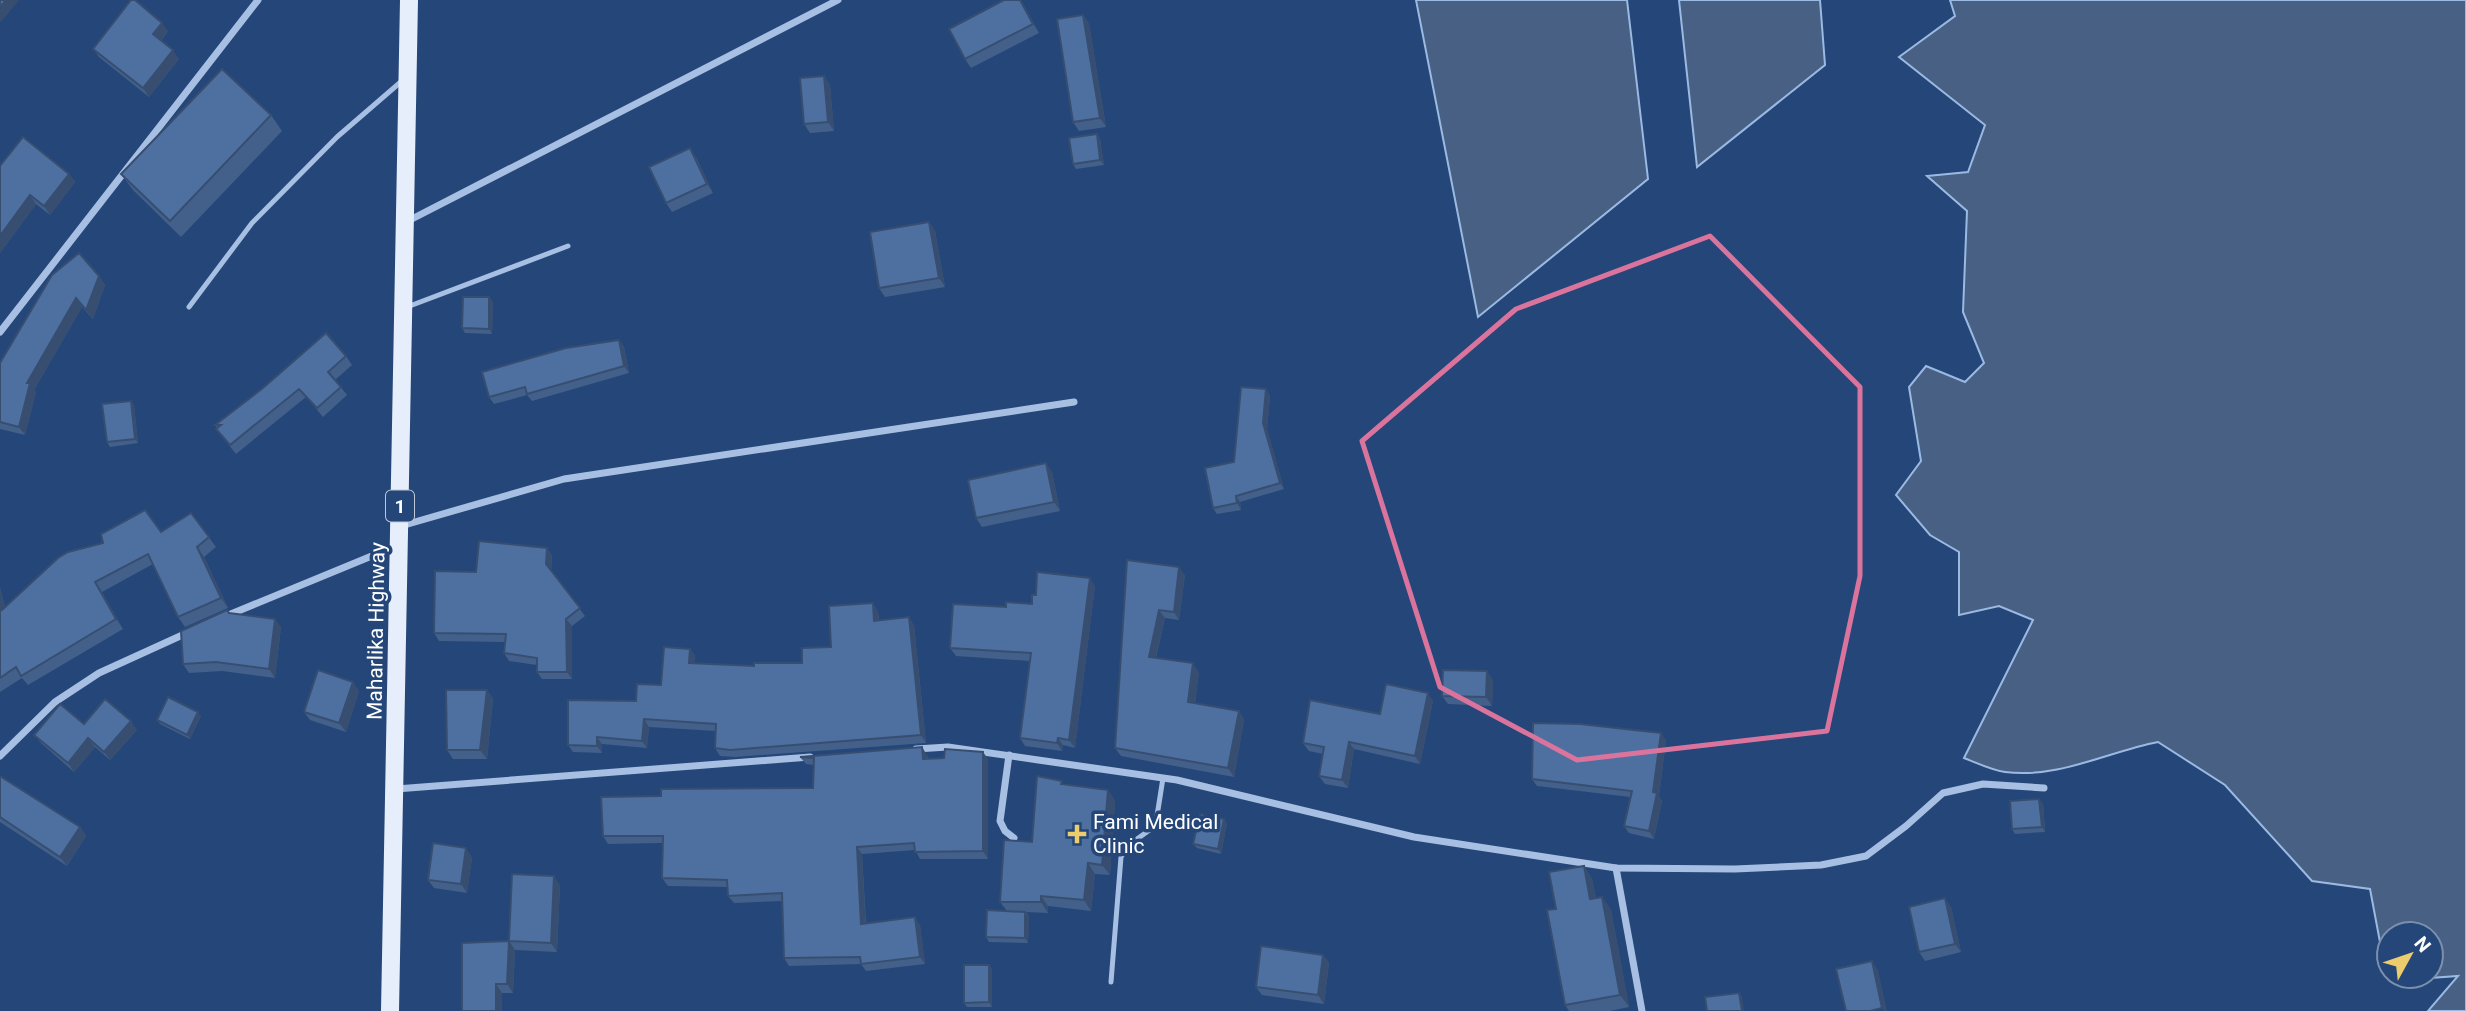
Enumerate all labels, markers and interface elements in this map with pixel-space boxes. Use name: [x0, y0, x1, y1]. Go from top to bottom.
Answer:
road number: 1: [386, 491, 414, 522]
street label: Maharlika Highway: [362, 542, 390, 720]
place label: Fami Medical Clinic: [1093, 810, 1218, 858]
marker: Fami Medical Clinic: [1067, 824, 1087, 844]
north arrow: [2375, 920, 2445, 990]
text: N: [2410, 932, 2436, 957]

